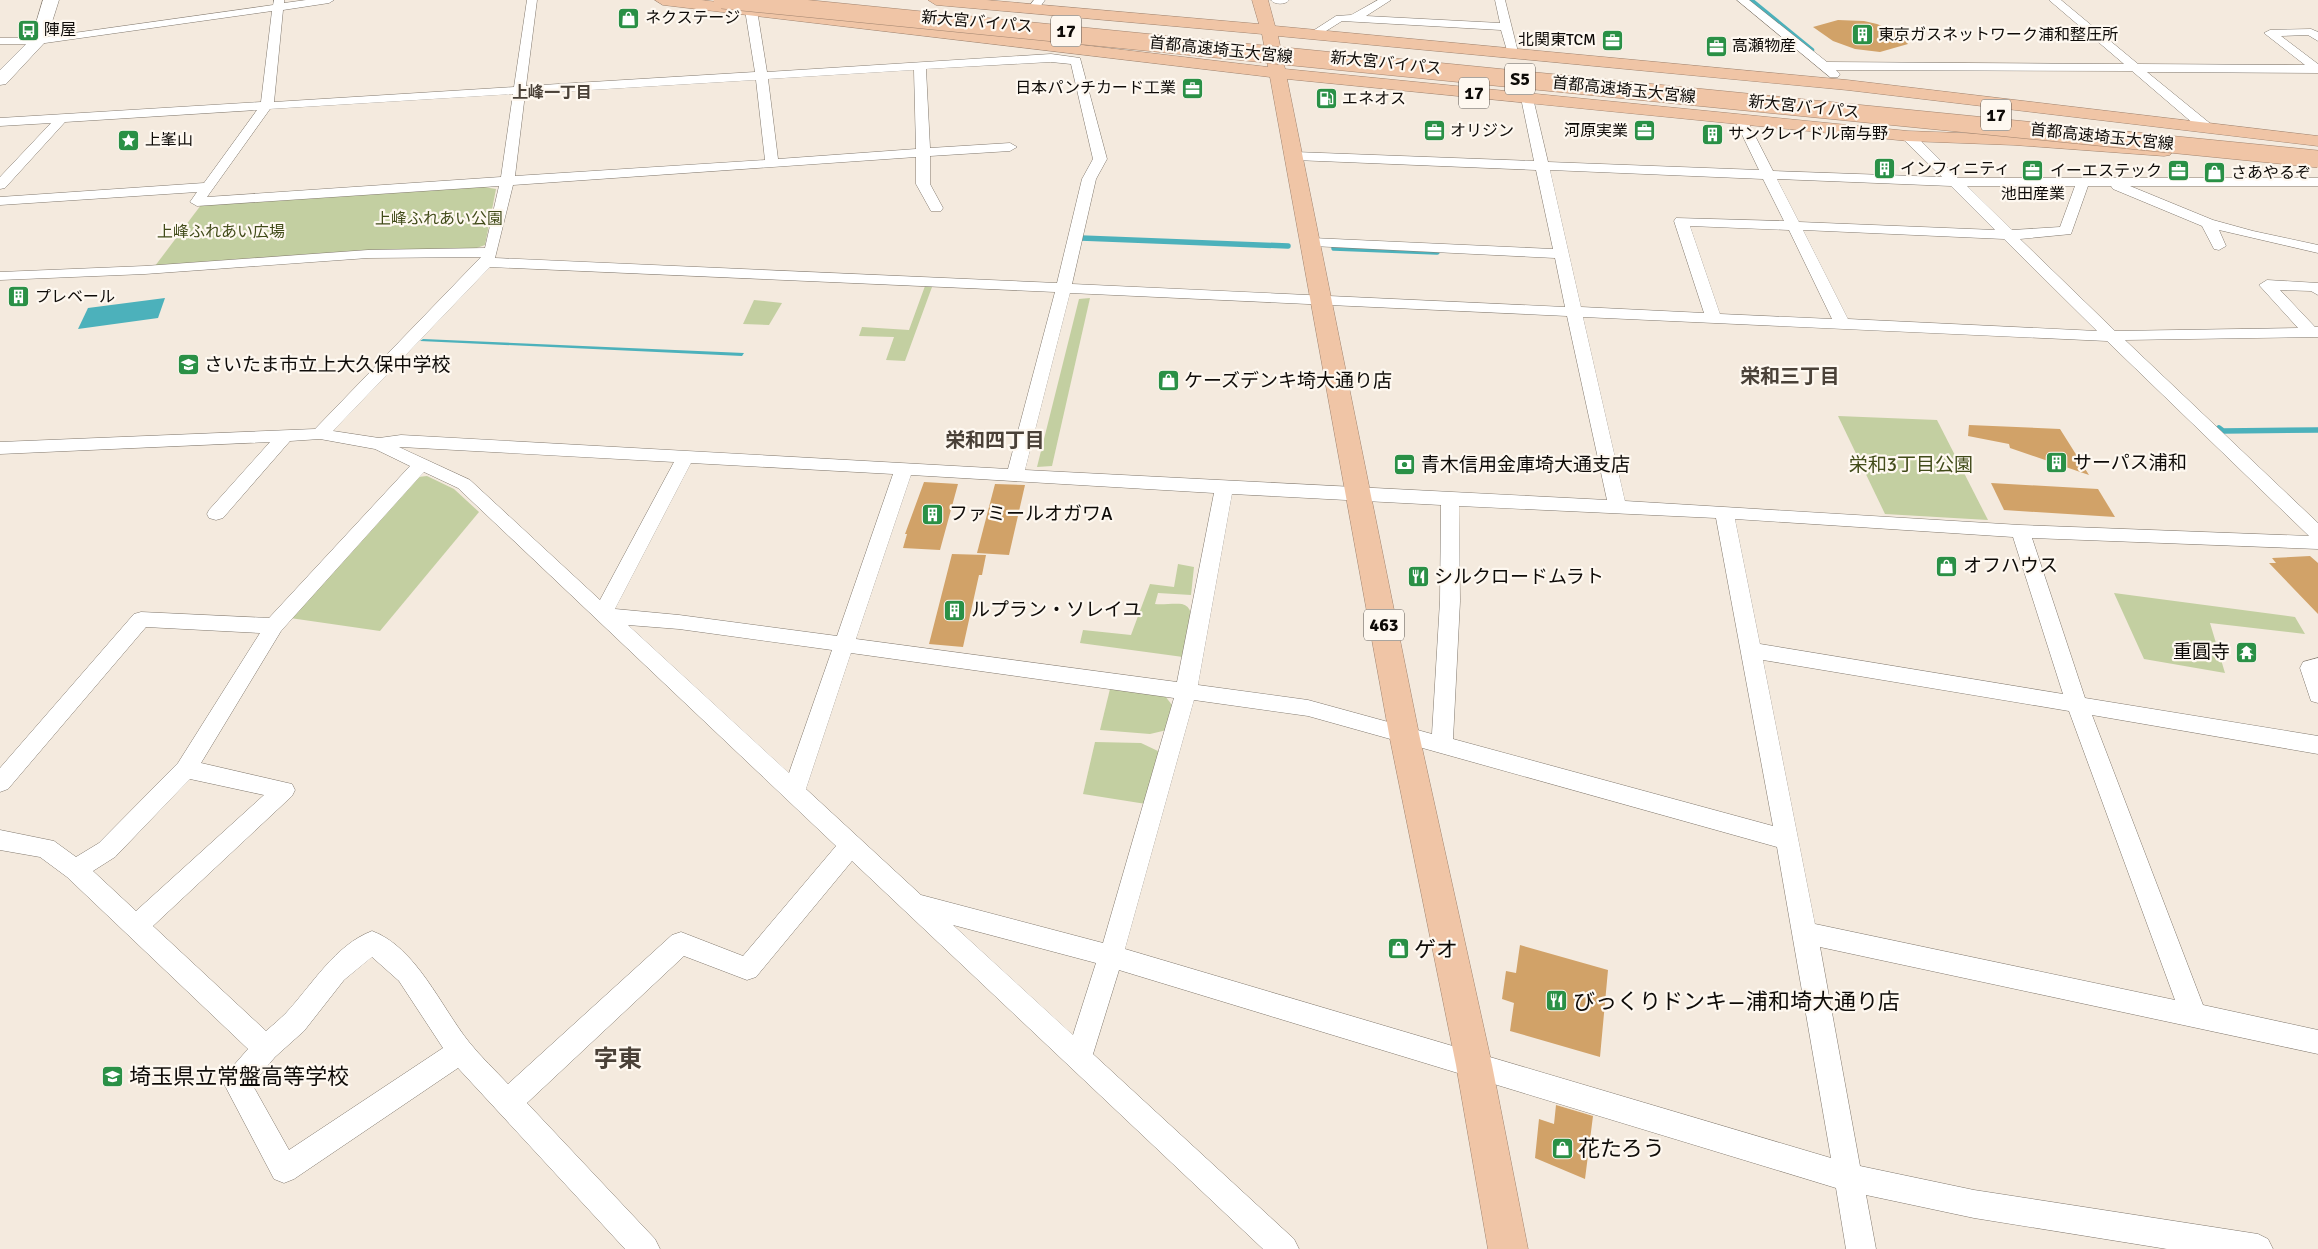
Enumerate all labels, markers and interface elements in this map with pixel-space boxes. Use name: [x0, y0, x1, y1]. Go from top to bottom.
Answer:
shop icon: ネクステージ: [617, 6, 641, 30]
street label: 新大宮バイパス: [920, 7, 1034, 37]
place label: ネクステージ: [645, 8, 740, 28]
road number: 17: [1051, 16, 1081, 46]
bus stop icon: 陣屋: [16, 18, 40, 42]
place label: 陣屋: [44, 20, 76, 40]
building icon: 東京ガスネットワーク浦和整圧所: [1850, 23, 1874, 47]
place label: 東京ガスネットワーク浦和整圧所: [1878, 25, 2118, 45]
office icon: 北関東TCM: [1600, 28, 1624, 52]
place label: 北関東TCM: [1518, 30, 1596, 50]
street label: 首都高速埼玉大宮線: [1148, 33, 1294, 67]
office icon: 高瀬物産: [1704, 34, 1728, 58]
place label: 高瀬物産: [1732, 36, 1796, 56]
street label: 新大宮バイパス: [1329, 47, 1443, 79]
road number: S5: [1505, 64, 1535, 95]
street label: 首都高速埼玉大宮線: [1551, 73, 1697, 107]
office icon: 日本パンチカード工業: [1180, 76, 1204, 100]
place label: 日本パンチカード工業: [1015, 78, 1176, 98]
road number: 17: [1459, 78, 1489, 109]
district label: 上峰一丁目: [512, 83, 592, 103]
fuel station icon: エネオス: [1314, 87, 1338, 111]
place label: エネオス: [1342, 89, 1406, 109]
street label: 新大宮バイパス: [1747, 91, 1861, 123]
road number: 17: [1981, 100, 2011, 130]
office icon: オリジン: [1422, 119, 1446, 143]
office icon: 河原実業: [1632, 119, 1656, 143]
street label: 首都高速埼玉大宮線: [2029, 120, 2175, 154]
place label: オリジン: [1450, 121, 1514, 141]
place label: 河原実業: [1564, 121, 1628, 141]
building icon: サンクレイドル南与野: [1700, 122, 1724, 146]
place label: サンクレイドル南与野: [1728, 124, 1888, 144]
place icon: 上峯山: [117, 128, 141, 152]
place label: 上峯山: [145, 130, 193, 150]
building icon: インフィニティ: [1872, 157, 1896, 181]
office icon: 池田産業: [2021, 158, 2045, 182]
place label: インフィニティ: [1900, 159, 2010, 179]
office icon: イーエステック: [2166, 159, 2190, 183]
place label: イーエステック: [2050, 161, 2162, 181]
shop icon: さあやるぞ: [2203, 161, 2227, 185]
place label: さあやるぞ: [2231, 163, 2311, 183]
place label: 池田産業: [2001, 184, 2065, 204]
park label: 上峰ふれあい公園: [375, 209, 503, 229]
park label: 上峰ふれあい広場: [157, 222, 285, 242]
building icon: プレベール: [7, 285, 31, 309]
place label: プレベール: [35, 287, 115, 307]
school or university icon: さいたま市立上大久保中学校: [176, 353, 200, 377]
place label: さいたま市立上大久保中学校: [204, 353, 450, 377]
district label: 栄和三丁目: [1740, 364, 1840, 389]
shop icon: ケーズデンキ埼大通り店: [1156, 369, 1180, 393]
place label: ケーズデンキ埼大通り店: [1184, 369, 1392, 393]
district label: 栄和四丁目: [945, 428, 1045, 453]
building icon: サーパス浦和: [2045, 451, 2069, 475]
place label: サーパス浦和: [2073, 451, 2187, 475]
bank icon: 青木信用金庫埼大通支店: [1393, 453, 1417, 477]
place label: 青木信用金庫埼大通支店: [1421, 453, 1630, 477]
park label: 栄和3丁目公園: [1849, 453, 1973, 477]
building icon: ファミールオガワA: [921, 502, 945, 526]
place label: ファミールオガワA: [949, 502, 1113, 526]
shop icon: オフハウス: [1935, 554, 1959, 578]
place label: オフハウス: [1963, 554, 2058, 578]
restaurant icon: シルクロードムラト: [1406, 565, 1430, 589]
place label: シルクロードムラト: [1434, 565, 1604, 589]
building icon: ルプラン・ソレイユ: [943, 598, 967, 622]
place label: ルプラン・ソレイユ: [971, 598, 1142, 622]
road number: 463: [1364, 610, 1404, 640]
place label: 重圓寺: [2173, 640, 2230, 664]
temple icon: 重圓寺: [2234, 640, 2258, 664]
place label: ゲオ: [1414, 936, 1458, 963]
shop icon: ゲオ: [1386, 937, 1410, 961]
place label: びっくりドンキ―浦和埼大通り店: [1573, 988, 1900, 1015]
restaurant icon: びっくりドンキ―浦和埼大通り店: [1545, 989, 1569, 1013]
district label: 字東: [594, 1044, 642, 1074]
place label: 埼玉県立常盤高等学校: [129, 1063, 349, 1090]
school or university icon: 埼玉県立常盤高等学校: [101, 1064, 125, 1088]
place label: 花たろう: [1578, 1135, 1665, 1162]
shop icon: 花たろう: [1550, 1136, 1574, 1160]

